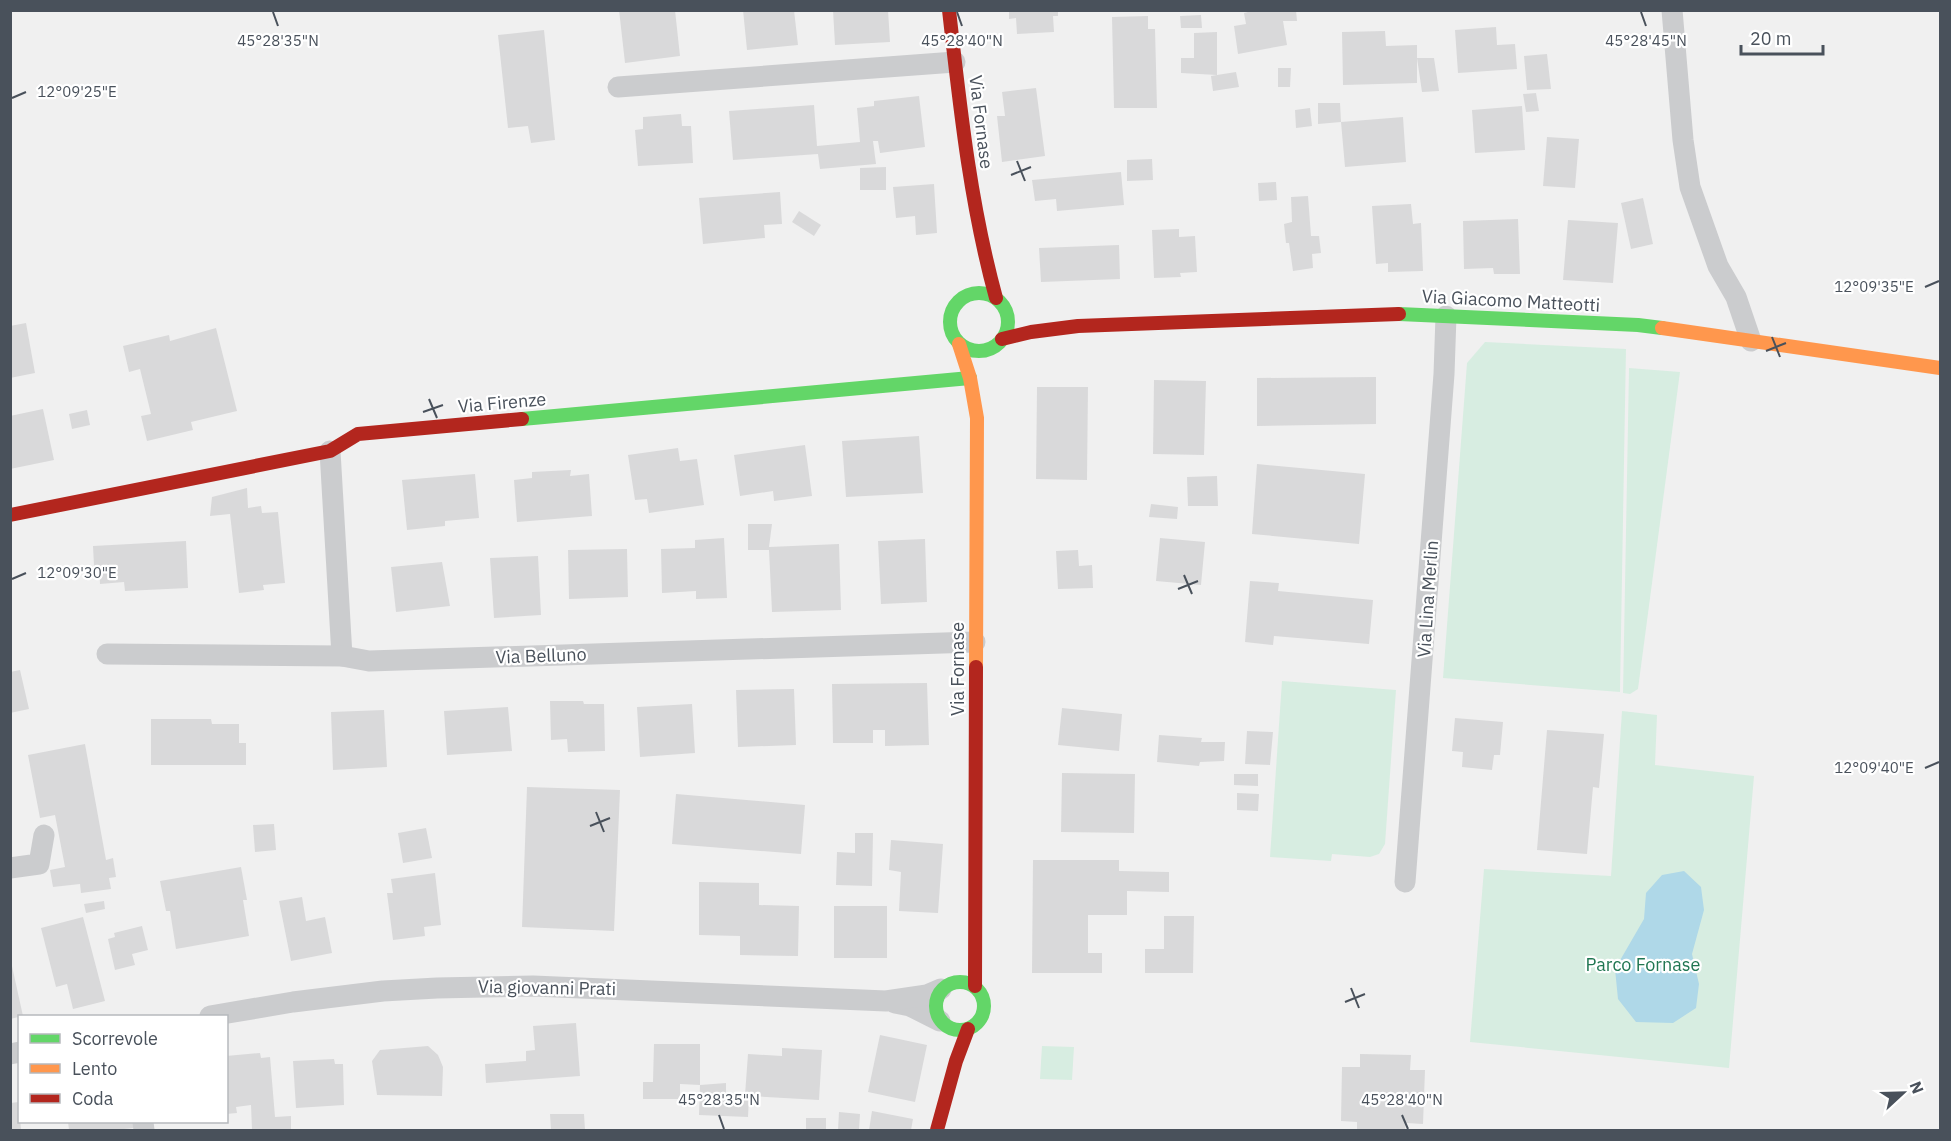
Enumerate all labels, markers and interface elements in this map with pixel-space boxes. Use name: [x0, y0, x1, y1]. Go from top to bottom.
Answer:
scale bar: [1741, 18, 1824, 56]
text: 20 m: [1750, 27, 1792, 50]
text: 45°28'35"N: [237, 31, 319, 50]
text: 45°28'40"N: [921, 31, 1003, 50]
text: 45°28'45"N: [1605, 31, 1687, 50]
street label: Via Fornase: [964, 74, 999, 170]
text: 12°09'25"E: [37, 82, 117, 101]
text: 12°09'35"E: [1834, 277, 1914, 296]
street label: Via Giacomo Matteotti: [1421, 284, 1601, 317]
street label: Via Firenze: [457, 387, 547, 418]
street label: Via Lina Merlin: [1412, 539, 1443, 658]
text: 12°09'30"E: [37, 563, 117, 582]
street label: Via Fornase: [946, 622, 969, 716]
street label: Via Belluno: [495, 642, 587, 669]
text: 12°09'40"E: [1834, 758, 1914, 777]
park label: Parco Fornase: [1586, 953, 1701, 976]
street label: Via giovanni Prati: [478, 975, 616, 1000]
legend: [18, 1015, 228, 1123]
text: Scorrevole: [72, 1027, 158, 1050]
text: Lento: [72, 1057, 117, 1080]
north arrow: [1873, 1063, 1933, 1123]
text: N: [1905, 1078, 1928, 1097]
text: Coda: [72, 1087, 114, 1110]
text: 45°28'35"N: [678, 1090, 760, 1109]
text: 45°28'40"N: [1361, 1090, 1443, 1109]

